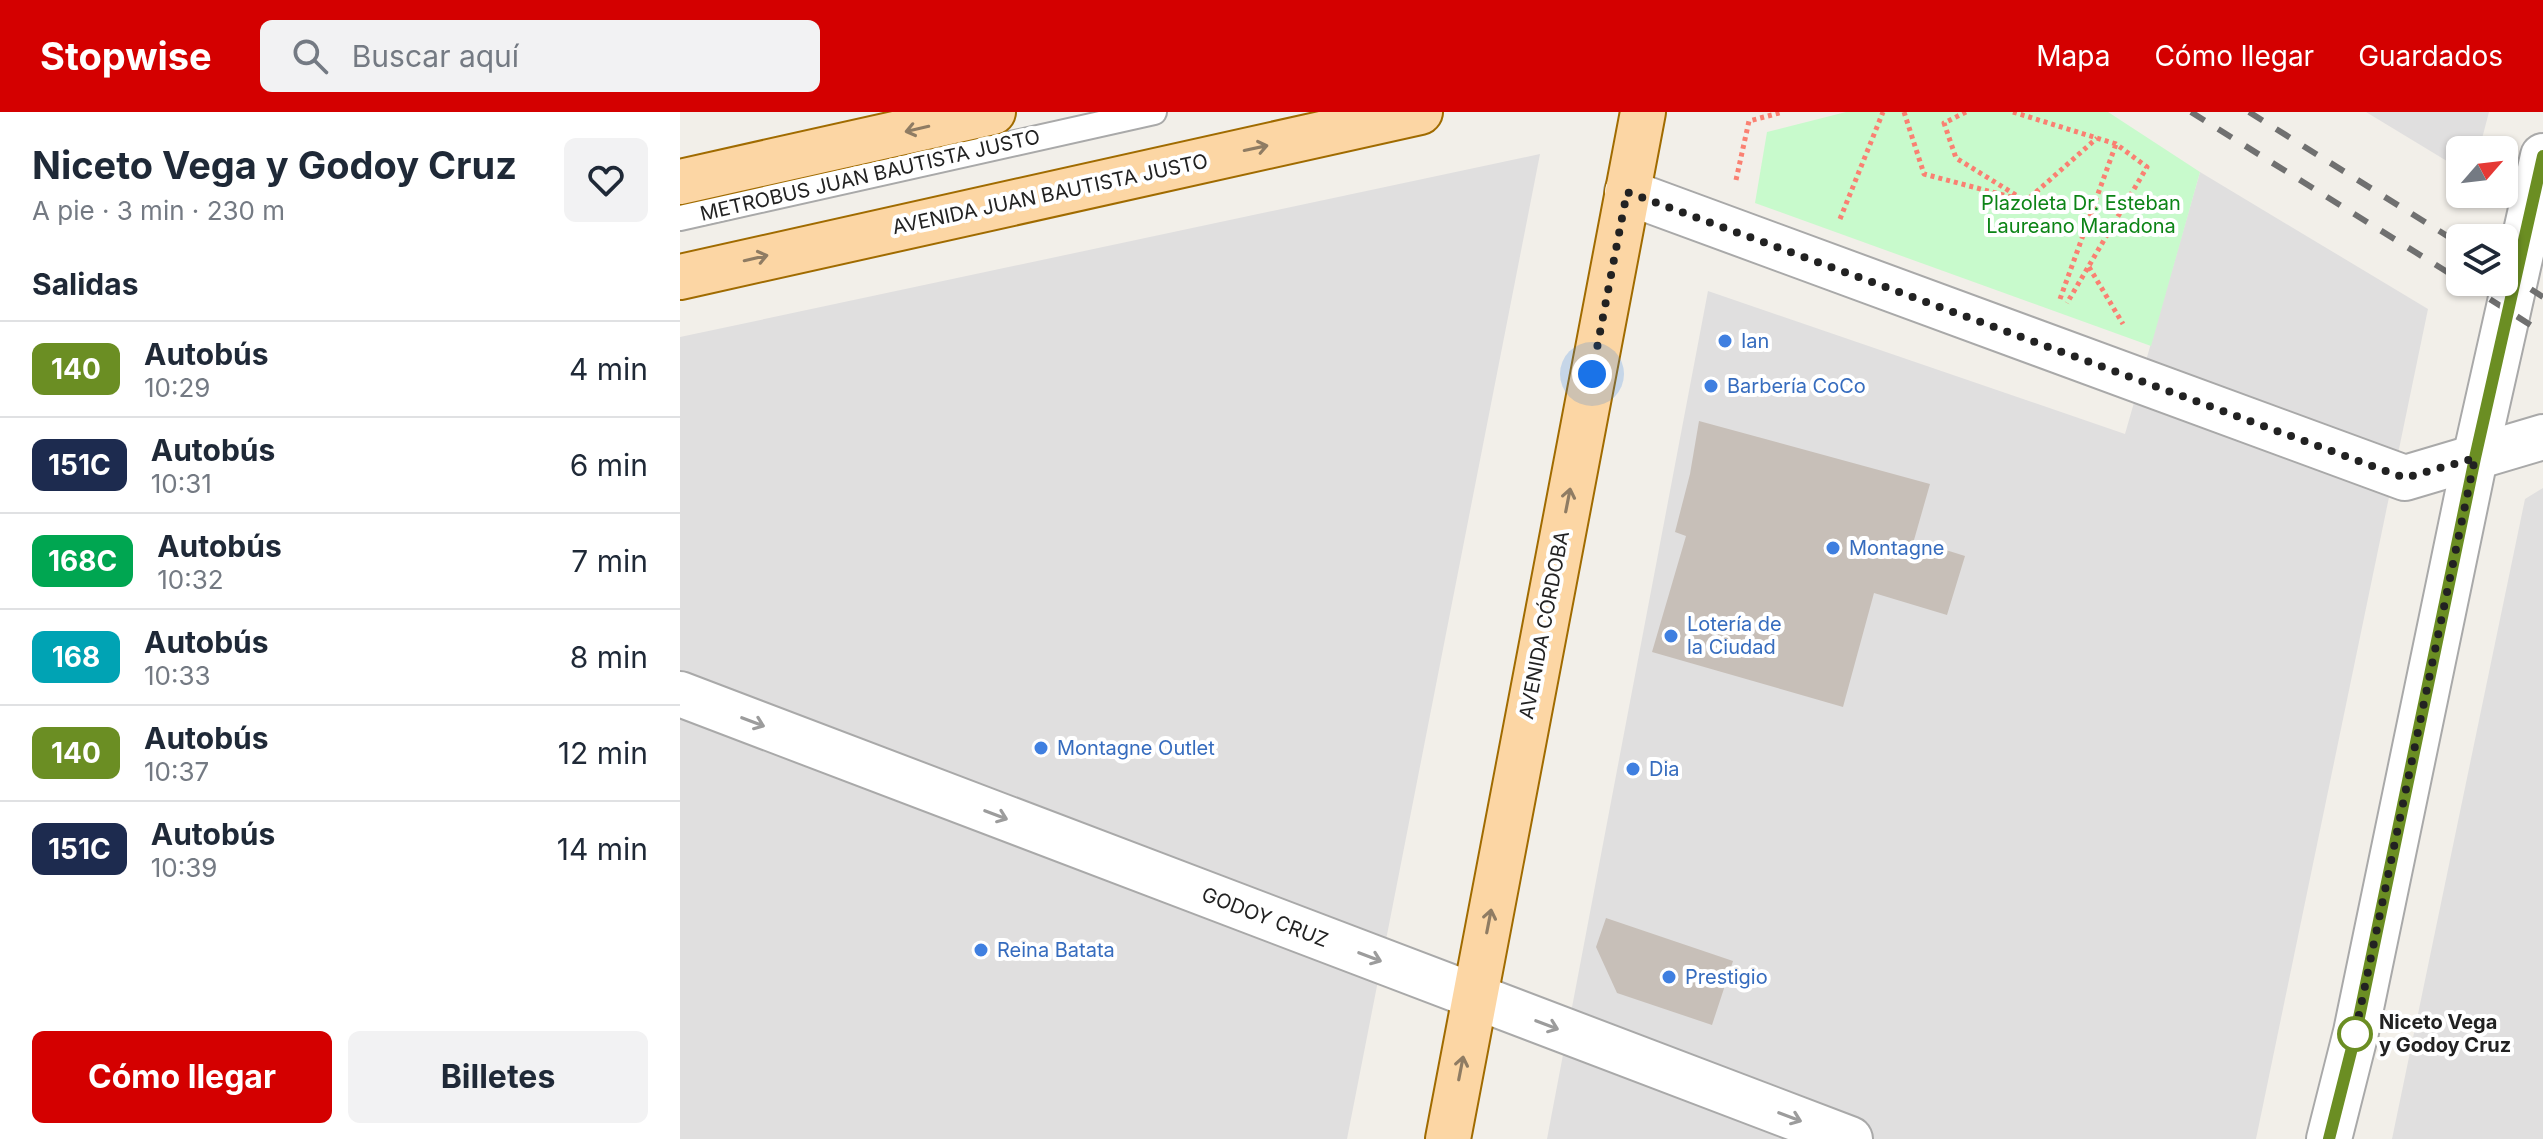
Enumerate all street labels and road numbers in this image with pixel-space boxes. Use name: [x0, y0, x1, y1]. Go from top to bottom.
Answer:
street label: METROBUS JUAN BAUTISTA JUSTO: [698, 124, 1042, 226]
street label: AVENIDA JUAN BAUTISTA JUSTO: [890, 149, 1210, 239]
street label: AVENIDA CÓRDOBA: [1513, 528, 1574, 721]
street label: GODOY CRUZ: [1198, 882, 1332, 952]

